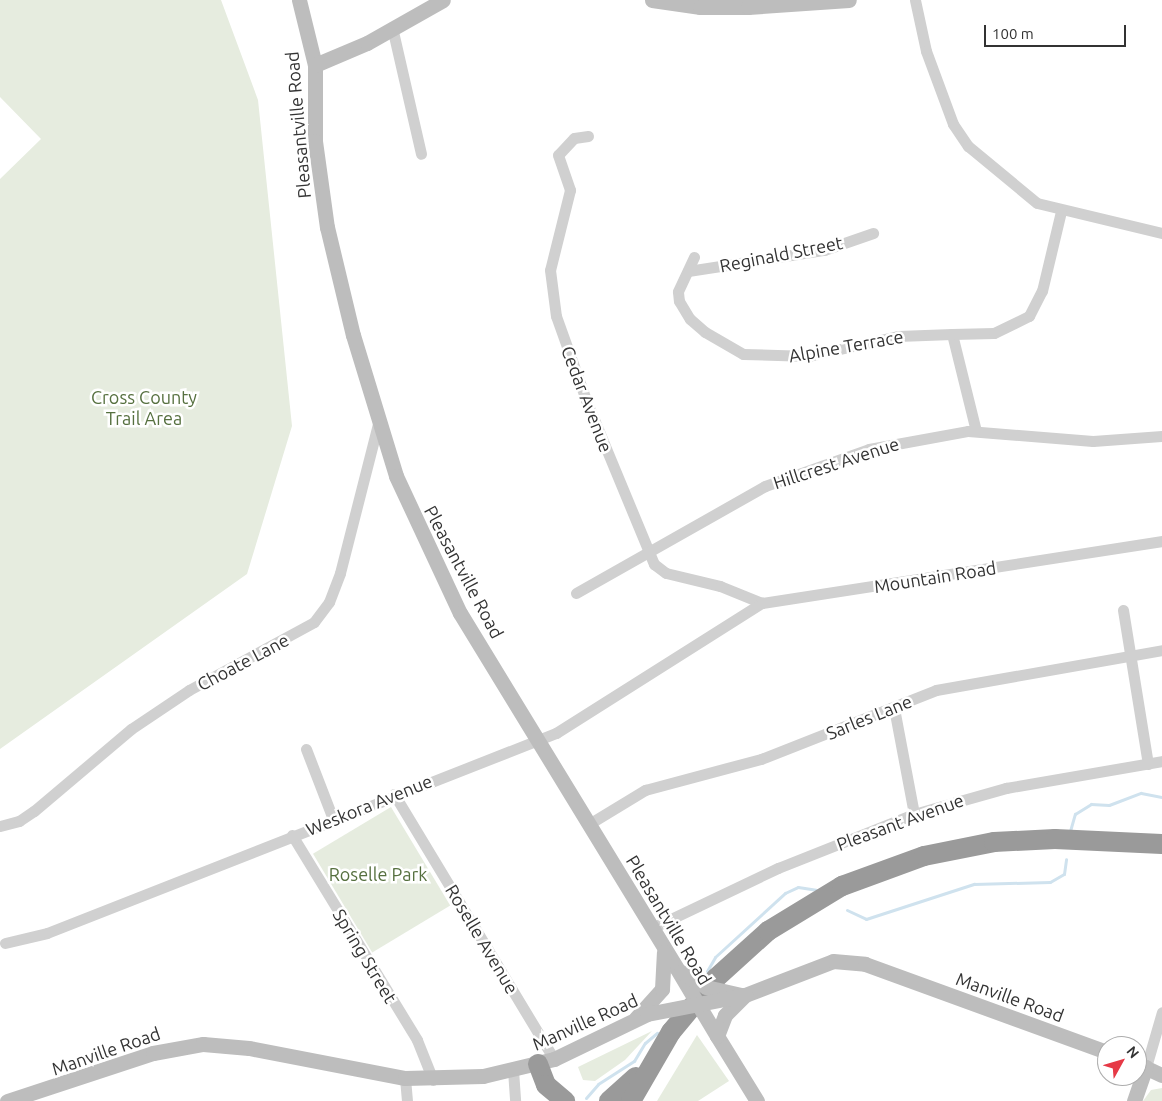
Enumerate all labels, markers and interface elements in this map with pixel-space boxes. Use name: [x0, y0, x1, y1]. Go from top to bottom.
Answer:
scale bar: [987, 15, 1130, 47]
text: 100 m: [992, 25, 1034, 42]
street label: Pleasantville Road: [281, 51, 315, 199]
street label: Reginald Street: [718, 231, 844, 277]
street label: Alpine Terrace: [787, 325, 905, 367]
street label: Cedar Avenue: [557, 343, 617, 455]
park label: Cross County Trail Area: [91, 387, 197, 429]
street label: Hillcrest Avenue: [770, 432, 902, 494]
street label: Pleasantville Road: [420, 502, 508, 642]
street label: Mountain Road: [872, 557, 998, 597]
street label: Choate Lane: [193, 629, 293, 695]
street label: Sarles Lane: [823, 690, 915, 744]
street label: Weskora Avenue: [303, 770, 435, 840]
street label: Pleasant Avenue: [833, 789, 967, 855]
street label: Pleasantville Road: [622, 851, 716, 989]
park label: Roselle Park: [329, 863, 427, 885]
street label: Roselle Avenue: [441, 880, 523, 998]
street label: Spring Street: [328, 905, 402, 1007]
street label: Manville Road: [953, 967, 1067, 1027]
street label: Manville Road: [529, 989, 641, 1055]
street label: Manville Road: [49, 1022, 163, 1080]
north arrow: [1097, 1036, 1147, 1086]
text: N: [1123, 1043, 1142, 1061]

